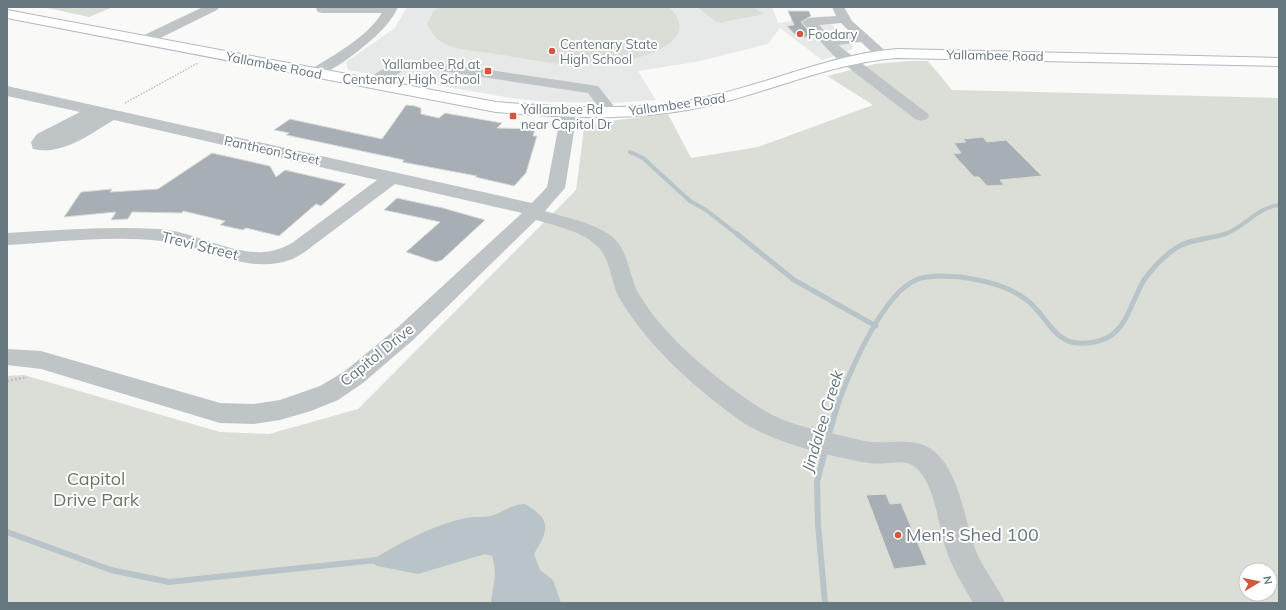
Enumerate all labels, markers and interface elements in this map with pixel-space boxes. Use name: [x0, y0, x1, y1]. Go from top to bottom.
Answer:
place label: Foodary: [808, 26, 858, 42]
marker: Foodary: [795, 29, 805, 39]
place label: Centenary State High School: [560, 36, 658, 67]
marker: Centenary State High School: [547, 46, 557, 56]
street label: Yallambee Road: [945, 46, 1044, 64]
street label: Yallambee Road: [224, 48, 323, 82]
place label: Yallambee Rd at Centenary High School: [342, 56, 480, 87]
marker: Yallambee Rd at Centenary High School: [483, 66, 493, 76]
street label: Yallambee Road: [627, 89, 726, 119]
place label: Yallambee Rd near Capitol Dr: [520, 101, 612, 132]
marker: Yallambee Rd near Capitol Dr: [508, 111, 518, 121]
street label: Pantheon Street: [223, 132, 322, 168]
street label: Trevi Street: [160, 227, 240, 264]
street label: Capitol Drive: [336, 319, 417, 390]
water label: Jindalee Creek: [796, 367, 847, 476]
park label: Capitol Drive Park: [53, 467, 140, 511]
place label: Men's Shed 100: [906, 523, 1039, 546]
marker: Men's Shed 100: [893, 530, 903, 540]
north arrow: [1238, 562, 1278, 602]
text: N: [1260, 575, 1275, 586]

